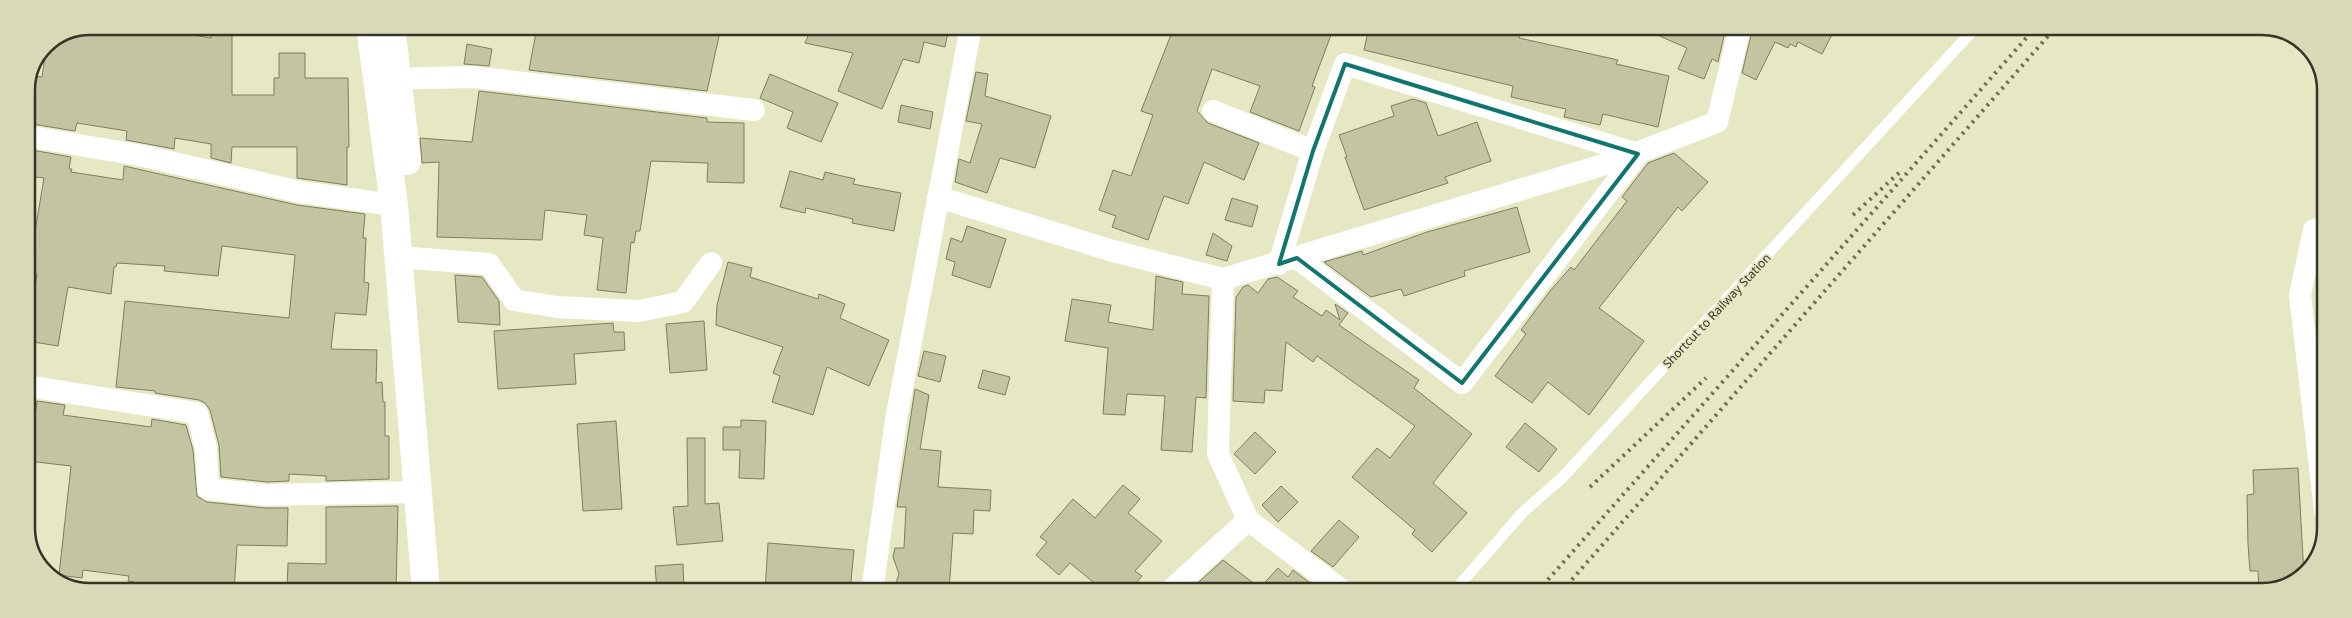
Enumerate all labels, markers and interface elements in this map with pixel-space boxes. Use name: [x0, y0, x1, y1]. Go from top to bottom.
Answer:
street label: Shortcut to Railway Station: [1659, 249, 1774, 372]

